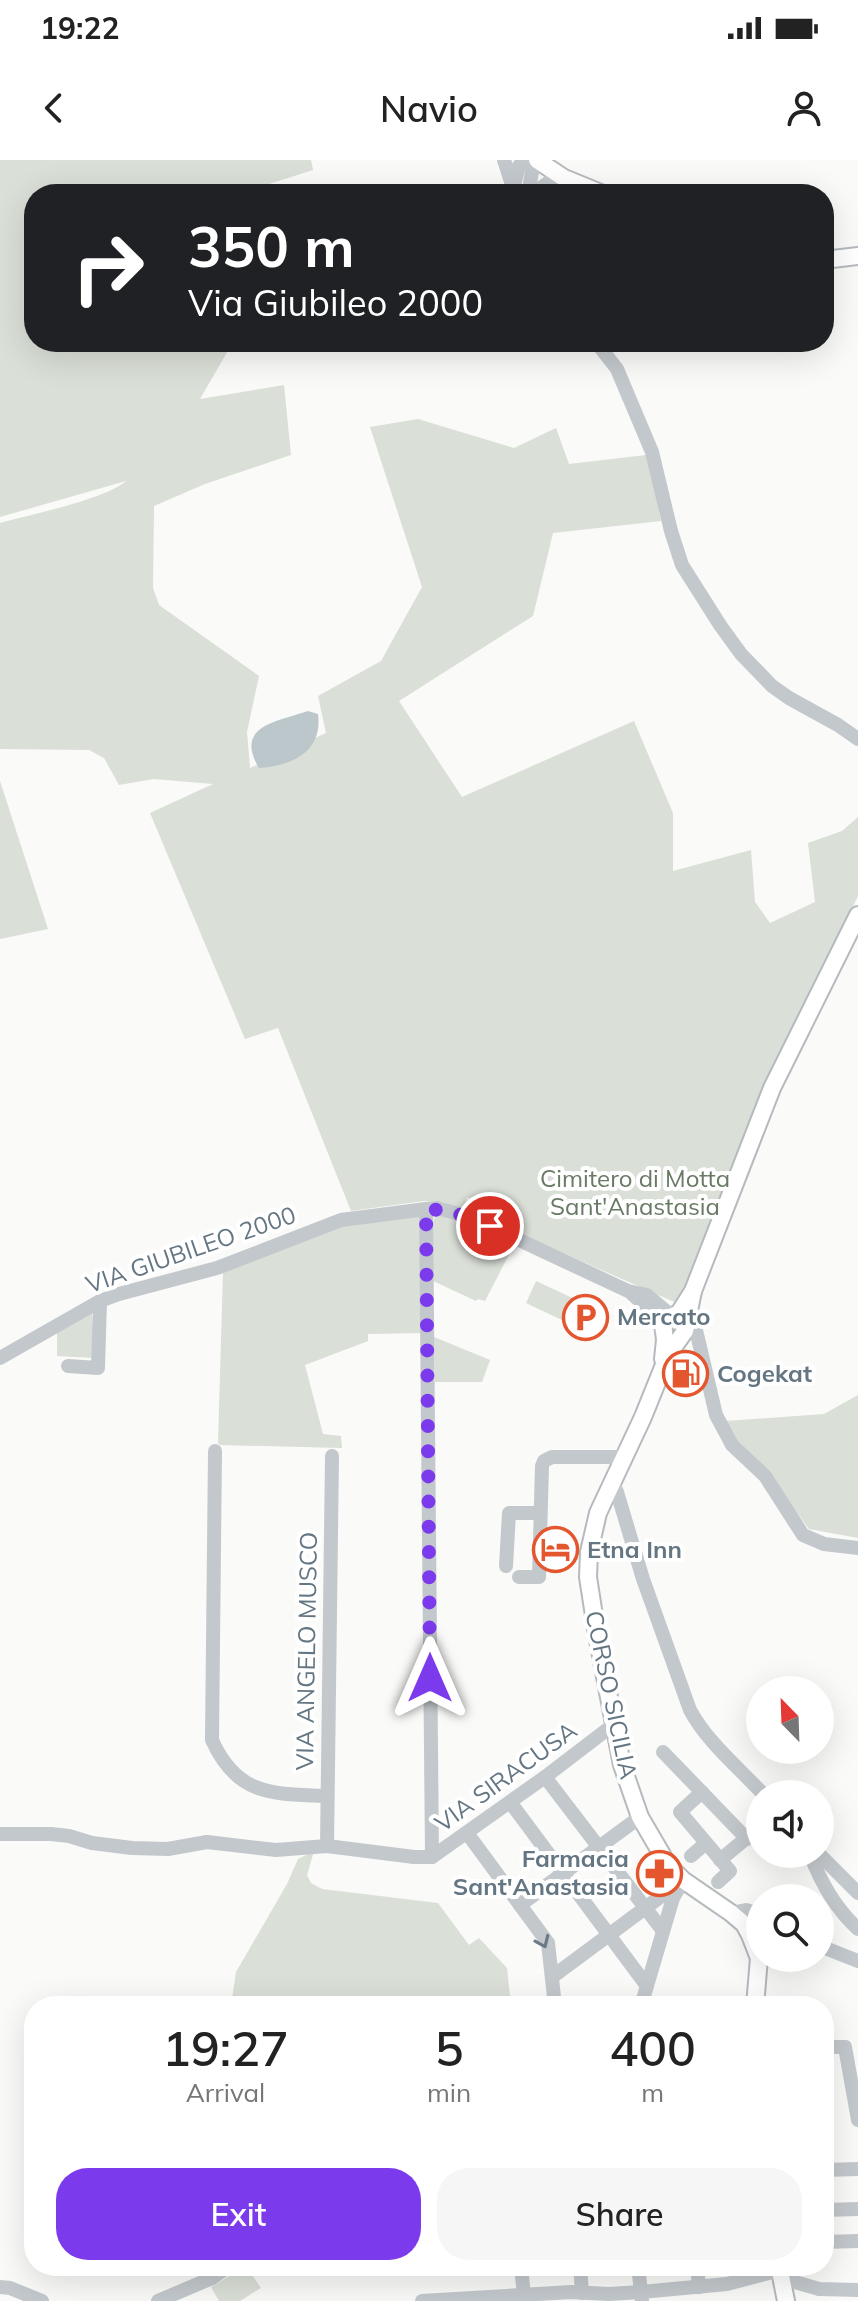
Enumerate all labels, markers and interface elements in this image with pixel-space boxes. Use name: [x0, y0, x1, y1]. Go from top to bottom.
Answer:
text: 19:22: [40, 9, 119, 47]
icon: back: [32, 86, 76, 130]
text: Navio: [380, 86, 478, 131]
icon: person: [782, 86, 826, 130]
text: 350 m: [188, 211, 355, 281]
icon: right: [56, 216, 160, 320]
text: Via Giubileo 2000: [188, 280, 483, 325]
park label: Cimitero di Motta Sant'Anastasia: [540, 1163, 730, 1221]
pin: [456, 1192, 524, 1260]
street label: VIA GIUBILEO 2000: [82, 1199, 300, 1299]
icon: arrive: [468, 1204, 512, 1248]
parking icon: Mercato: [562, 1293, 610, 1341]
place label: Mercato: [617, 1301, 710, 1331]
fuel station icon: Cogekat: [662, 1350, 710, 1398]
place label: Cogekat: [717, 1358, 812, 1388]
hotel icon: Etna Inn: [532, 1526, 580, 1574]
street label: VIA ANGELO MUSCO: [289, 1531, 323, 1771]
place label: Etna Inn: [587, 1534, 682, 1564]
street label: CORSO SICILIA: [579, 1608, 645, 1782]
position arrow: [388, 1636, 472, 1720]
north arrow: [746, 1676, 834, 1764]
map controls: [746, 1676, 834, 1972]
street label: VIA SIRACUSA: [429, 1714, 583, 1838]
button: sound: [746, 1780, 834, 1868]
place label: Farmacia Sant'Anastasia: [453, 1843, 629, 1901]
pharmacy icon: Farmacia Sant'Anastasia: [636, 1849, 684, 1897]
button: search: [746, 1884, 834, 1972]
one-way arrow: [534, 1934, 550, 1949]
text: 19:27: [162, 2018, 289, 2078]
text: 5: [435, 2018, 463, 2078]
text: 400: [609, 2018, 696, 2078]
text: Arrival: [186, 2076, 265, 2109]
text: min: [427, 2076, 471, 2109]
text: m: [641, 2076, 664, 2109]
button: Exit: [56, 2168, 421, 2260]
button: Share: [437, 2168, 802, 2260]

